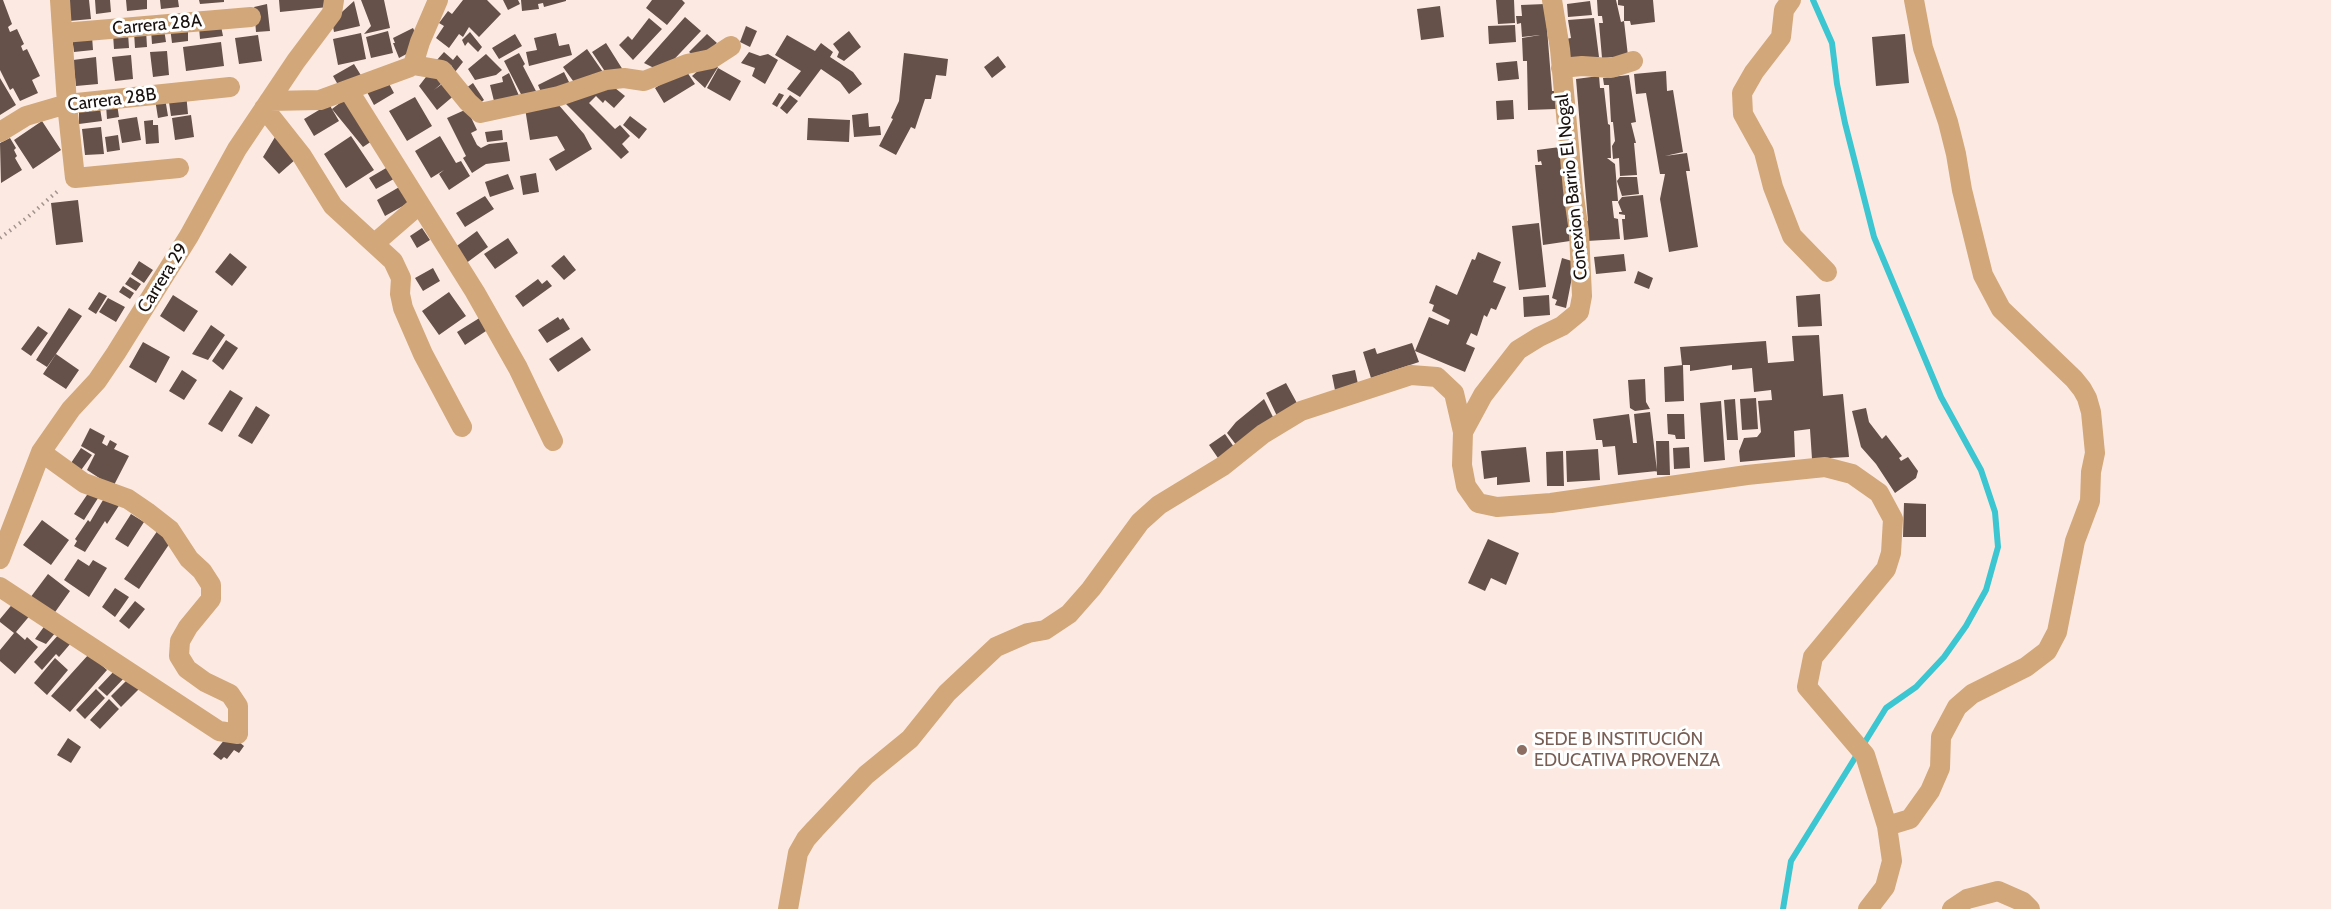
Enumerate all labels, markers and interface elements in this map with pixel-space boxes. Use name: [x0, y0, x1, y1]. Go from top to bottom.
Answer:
street label: Carrera 28A: [111, 10, 203, 40]
street label: Carrera 28B: [66, 84, 158, 116]
street label: Conexion Barrio El Nogal: [1551, 93, 1593, 281]
street label: Carrera 29: [133, 239, 193, 317]
place label: SEDE B INSTITUCIÓN EDUCATIVA PROVENZA: [1534, 729, 1720, 771]
marker: SEDE B INSTITUCIÓN EDUCATIVA PROVENZA: [1515, 743, 1529, 757]

